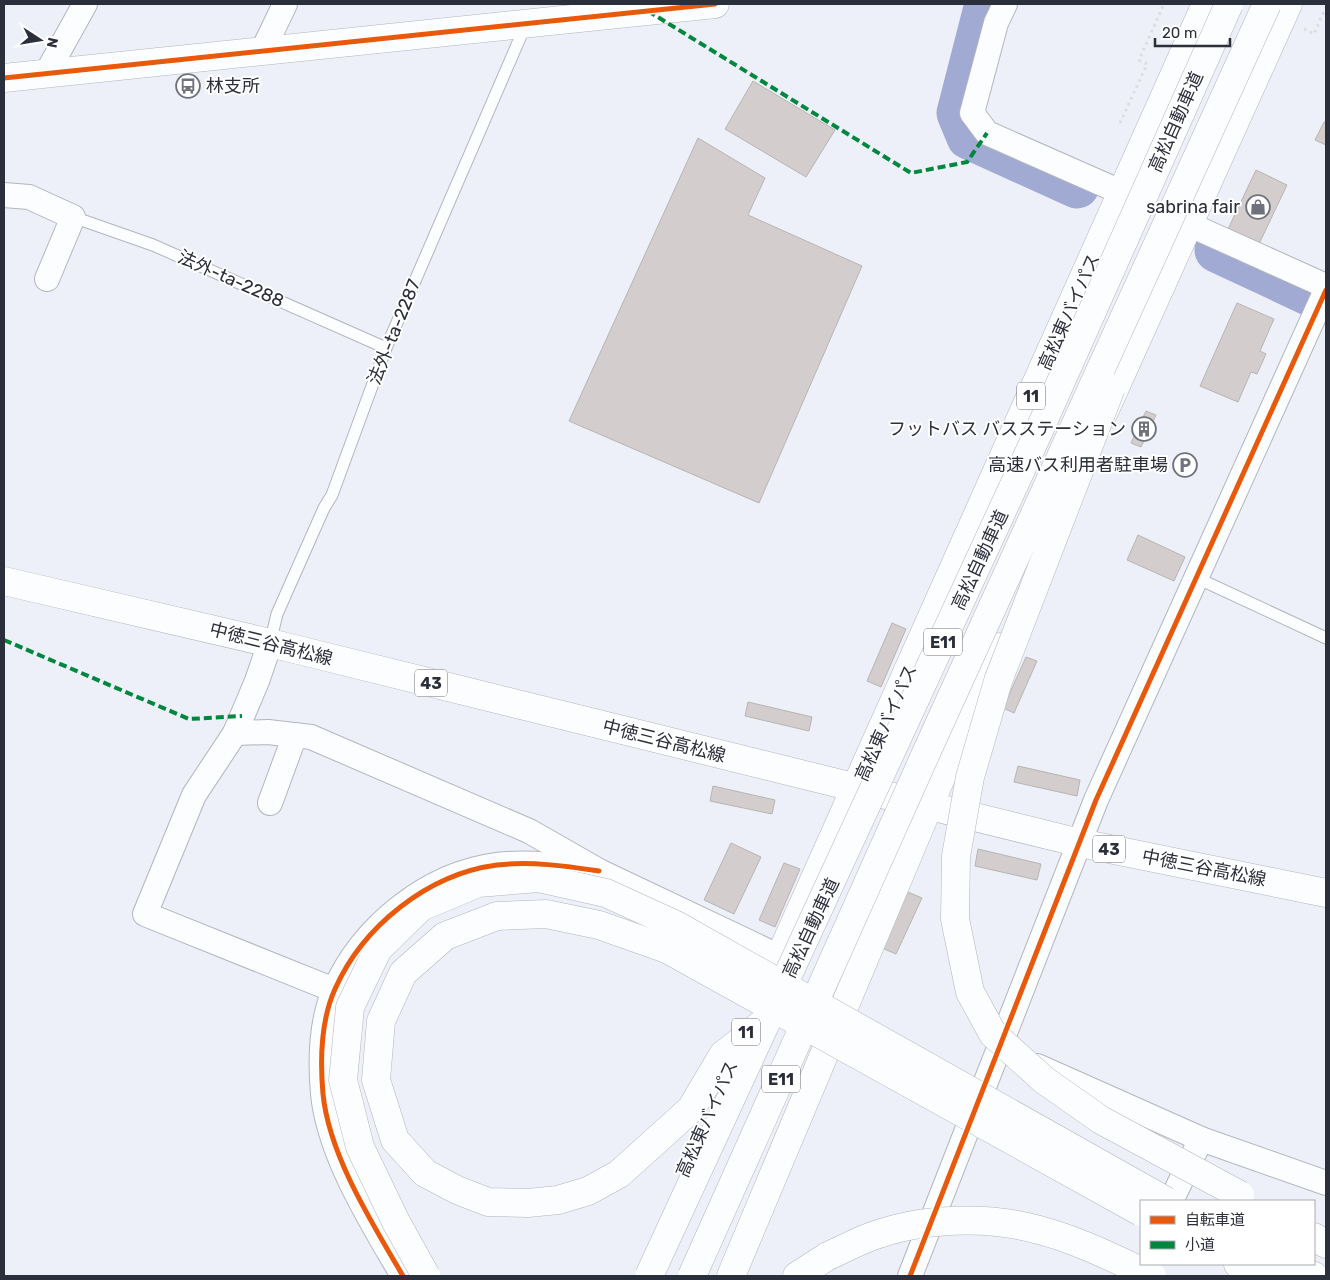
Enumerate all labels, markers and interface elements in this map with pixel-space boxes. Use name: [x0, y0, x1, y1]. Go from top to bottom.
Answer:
north arrow: [15, 15, 65, 65]
scale bar: [1155, 15, 1230, 47]
text: 20 m: [1162, 24, 1197, 42]
text: N: [43, 36, 62, 49]
street label: 高松自動車道: [1144, 68, 1208, 176]
bus stop icon: 林支所: [175, 73, 201, 99]
place label: 林支所: [206, 75, 260, 97]
shop icon: sabrina fair: [1245, 194, 1271, 220]
place label: sabrina fair: [1146, 196, 1240, 218]
street label: 法外-ta-2288: [175, 246, 287, 312]
street label: 高松東バイパス: [1033, 250, 1105, 374]
street label: 法外-ta-2287: [363, 276, 425, 388]
road number: 11: [1017, 382, 1045, 410]
building icon: フットバス バスステーション: [1131, 416, 1157, 442]
place label: フットバス バスステーション: [888, 418, 1126, 440]
parking icon: 高速バス利用者駐車場: [1172, 452, 1198, 478]
place label: 高速バス利用者駐車場: [988, 454, 1168, 476]
street label: 高松自動車道: [947, 506, 1013, 614]
street label: 中徳三谷高松線: [207, 618, 335, 670]
road number: E11: [924, 628, 962, 656]
street label: 高松東バイパス: [850, 661, 922, 785]
road number: 43: [415, 670, 447, 696]
street label: 中徳三谷高松線: [600, 715, 728, 767]
road number: 43: [1093, 836, 1125, 862]
street label: 中徳三谷高松線: [1140, 845, 1268, 891]
street label: 高松自動車道: [778, 874, 844, 982]
road number: 11: [732, 1019, 760, 1046]
street label: 高松東バイパス: [671, 1057, 743, 1181]
road number: E11: [762, 1066, 800, 1092]
legend: [1140, 1200, 1315, 1265]
text: 自転車道: [1185, 1211, 1245, 1229]
text: 小道: [1185, 1236, 1215, 1254]

